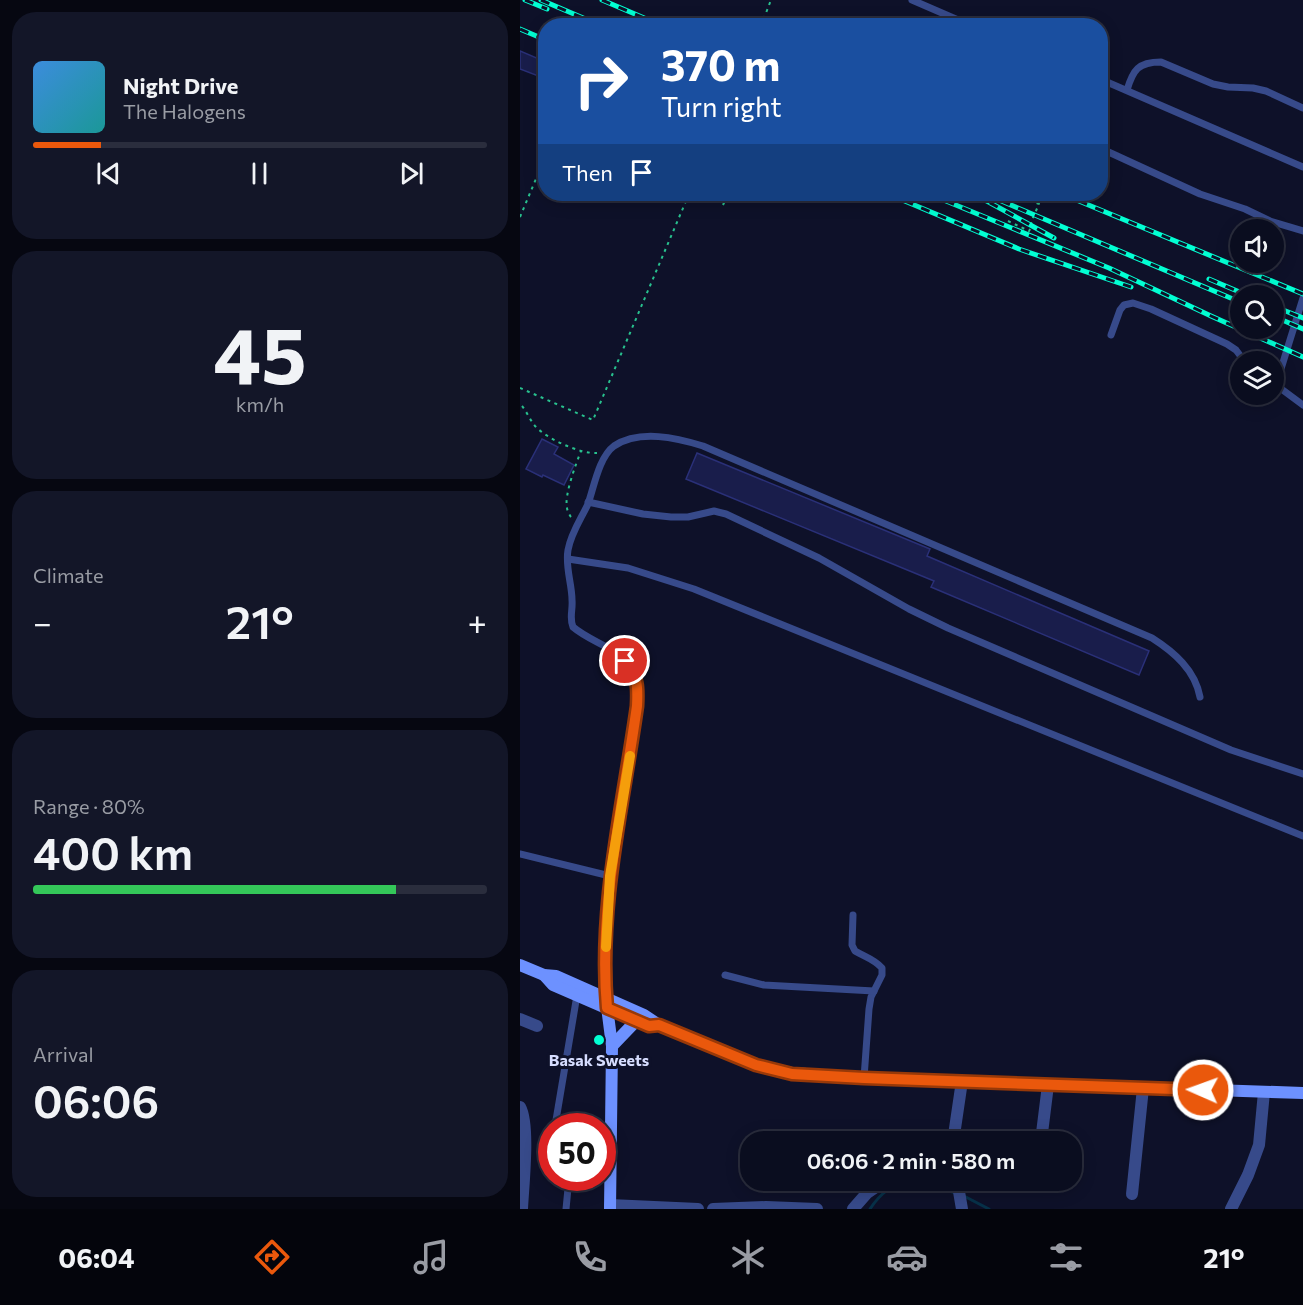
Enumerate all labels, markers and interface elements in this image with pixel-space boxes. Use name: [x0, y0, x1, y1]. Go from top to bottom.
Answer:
text: 370 m: [661, 38, 780, 90]
icon: right: [562, 42, 640, 120]
text: Night Drive: [123, 72, 238, 99]
text: Turn right: [661, 90, 781, 123]
text: The Halogens: [123, 99, 246, 123]
icon: arrive: [625, 156, 658, 189]
icon: previous: [92, 157, 125, 190]
icon: pause: [243, 157, 276, 190]
icon: next: [395, 157, 428, 190]
text: Then: [562, 159, 613, 186]
map controls: [1230, 219, 1284, 405]
button: sound: [1230, 219, 1284, 273]
button: search: [1230, 285, 1284, 339]
text: 45: [213, 305, 307, 400]
button: layers: [1230, 351, 1284, 405]
text: km/h: [236, 392, 284, 416]
text: Climate: [33, 563, 103, 587]
text: 21°: [226, 593, 294, 648]
text: −: [33, 601, 52, 642]
text: +: [468, 601, 487, 642]
pin: [599, 635, 650, 686]
icon: arrive: [608, 644, 641, 677]
text: Range · 80%: [33, 794, 145, 818]
text: 400 km: [33, 824, 193, 879]
marker: Basak Sweets: [592, 1033, 606, 1047]
text: Arrival: [33, 1042, 94, 1066]
place label: Basak Sweets: [549, 1050, 649, 1069]
position arrow: [1171, 1058, 1235, 1122]
text: 06:06: [33, 1072, 159, 1127]
speed limit sign: 50: [538, 1113, 616, 1191]
text: 06:06 · 2 min · 580 m: [807, 1147, 1015, 1174]
icon: directions: [251, 1236, 293, 1278]
icon: music: [410, 1236, 452, 1278]
icon: phone: [569, 1236, 611, 1278]
icon: climate: [727, 1236, 769, 1278]
icon: car: [886, 1236, 928, 1278]
icon: filters: [1045, 1236, 1087, 1278]
text: 06:04: [58, 1241, 135, 1274]
text: 21°: [1203, 1241, 1245, 1274]

